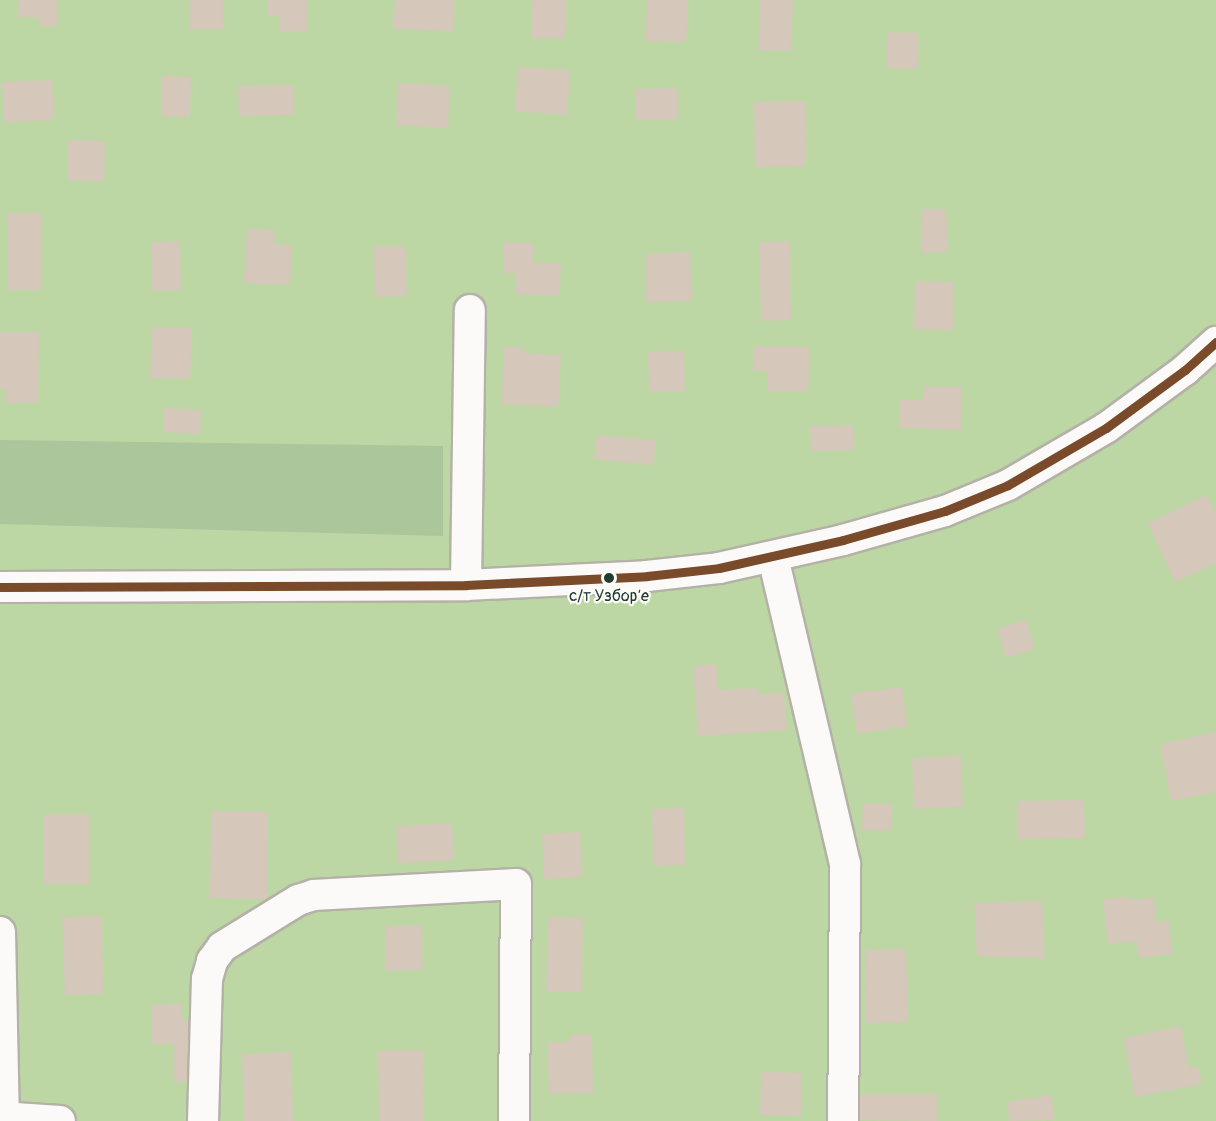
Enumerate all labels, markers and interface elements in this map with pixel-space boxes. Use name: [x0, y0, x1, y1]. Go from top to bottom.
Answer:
marker: с/т Узборʼе: [603, 572, 615, 584]
place label: с/т Узборʼе: [569, 586, 649, 606]

